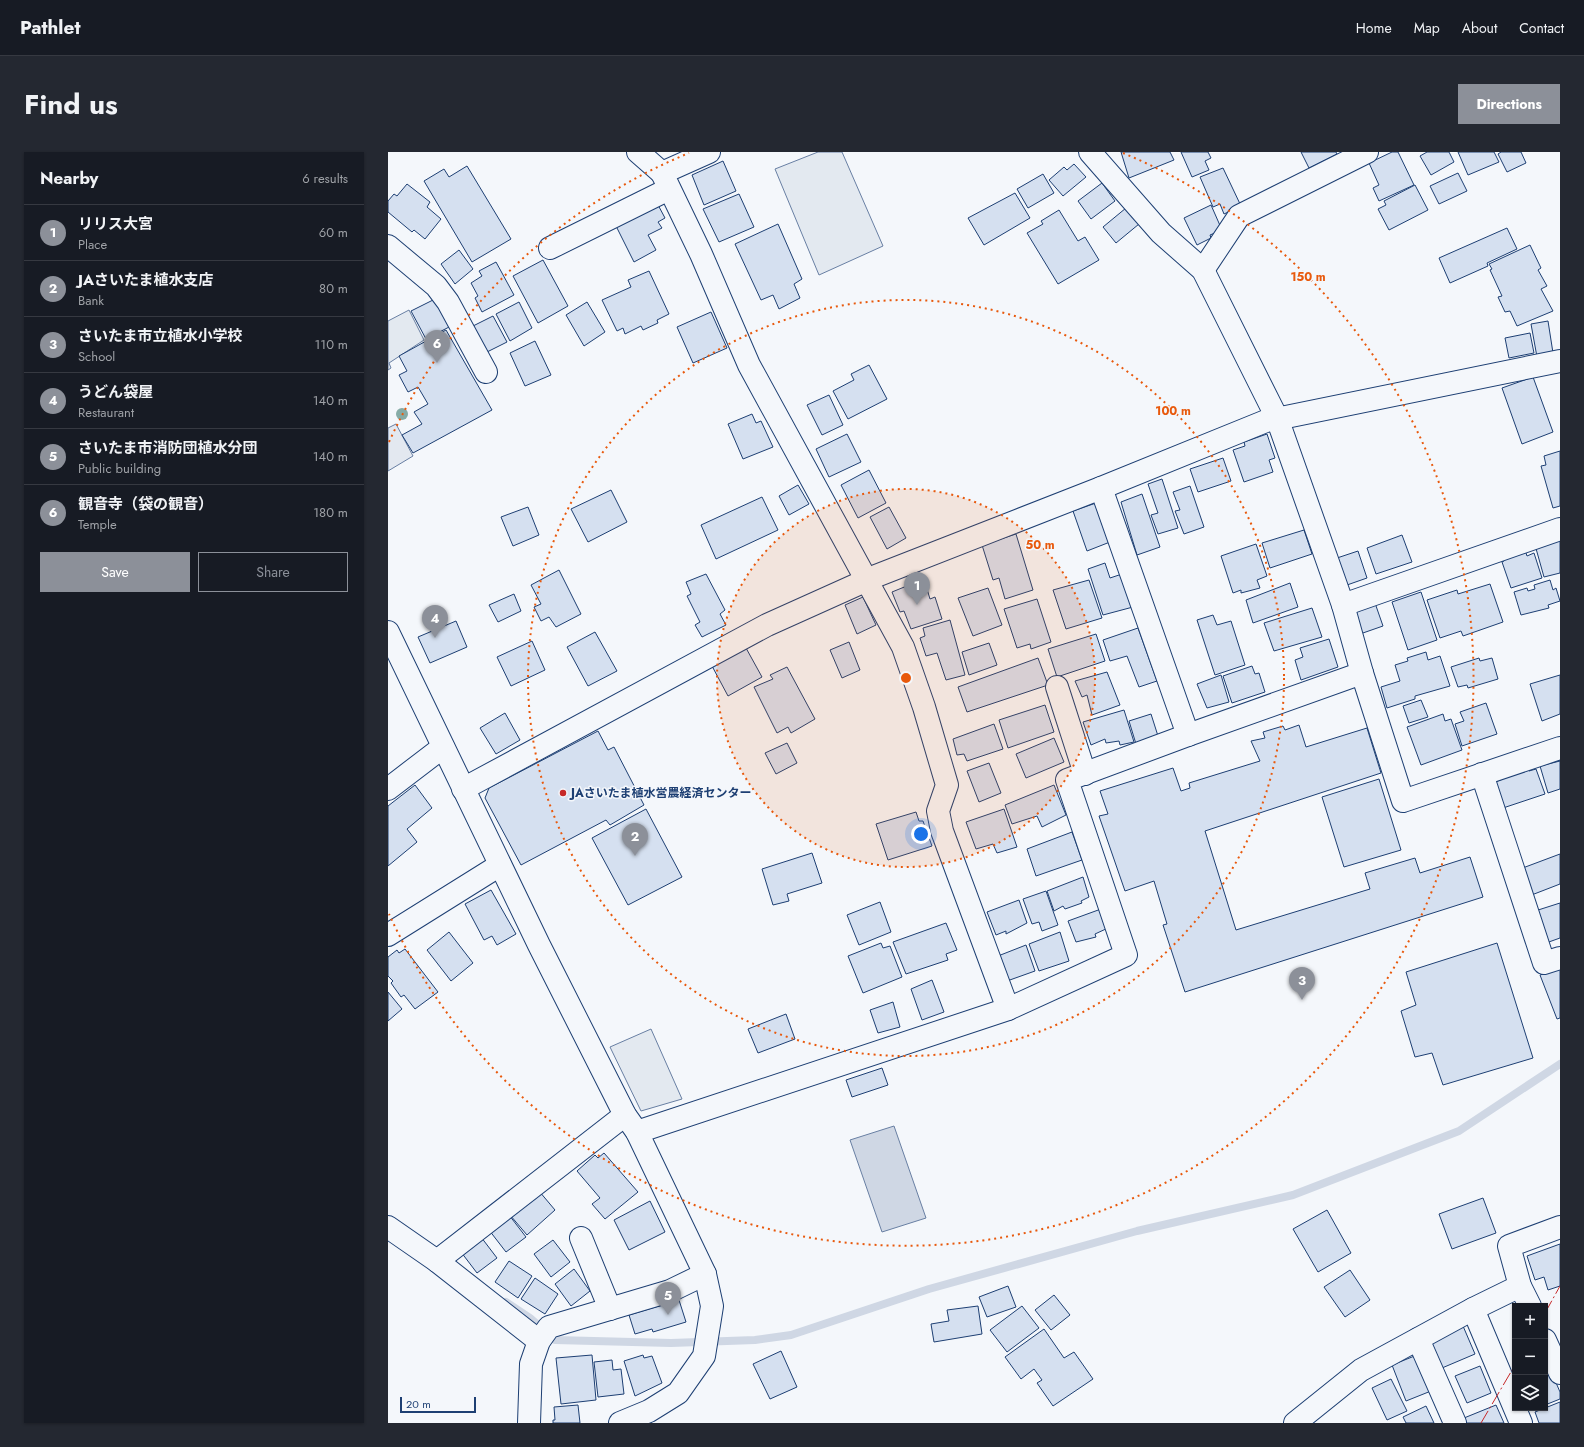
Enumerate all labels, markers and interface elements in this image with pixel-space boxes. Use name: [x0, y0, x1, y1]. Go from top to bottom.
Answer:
text: Pathlet: [20, 14, 80, 41]
text: Home: [1356, 18, 1392, 38]
text: Map: [1414, 18, 1440, 38]
text: About: [1462, 18, 1497, 38]
text: Contact: [1519, 18, 1564, 38]
text: Find us: [24, 84, 118, 125]
button: Directions: [1458, 84, 1560, 124]
text: Nearby: [40, 166, 98, 190]
text: 6 results: [302, 169, 348, 188]
text: リリス大宮: [78, 213, 153, 235]
text: 1: [50, 223, 56, 242]
text: 60 m: [319, 223, 348, 242]
text: Place: [78, 235, 107, 254]
text: 150 m: [1290, 268, 1326, 286]
text: JAさいたま植水支店: [78, 269, 214, 291]
text: 2: [49, 279, 57, 298]
text: 80 m: [319, 279, 348, 298]
text: Bank: [78, 291, 104, 310]
text: さいたま市立植水小学校: [78, 325, 243, 347]
pin: 6: [424, 330, 450, 363]
text: 3: [49, 335, 57, 354]
text: 110 m: [314, 335, 348, 354]
text: School: [78, 347, 115, 366]
text: うどん袋屋: [78, 381, 153, 403]
text: 4: [48, 391, 58, 410]
text: 140 m: [313, 391, 348, 410]
text: 100 m: [1155, 402, 1191, 420]
text: Restaurant: [78, 403, 134, 422]
text: さいたま市消防団植水分団: [78, 437, 258, 459]
text: 5: [49, 447, 57, 466]
text: 140 m: [313, 447, 348, 466]
text: Public building: [78, 459, 161, 478]
text: 観音寺（袋の観音）: [78, 493, 213, 515]
text: 6: [49, 503, 57, 522]
text: 180 m: [313, 503, 348, 522]
text: Temple: [78, 515, 117, 534]
text: 50 m: [1025, 536, 1055, 554]
button: Save: [40, 552, 190, 592]
button: Share: [198, 552, 348, 592]
pin: 1: [904, 572, 930, 605]
pin: 4: [422, 605, 448, 638]
centre of rings: [899, 671, 913, 685]
place label: JAさいたま植水営農経済センター: [569, 784, 751, 802]
marker: JAさいたま植水営農経済センター: [558, 788, 568, 798]
pin: 2: [622, 823, 648, 856]
your location: [911, 824, 931, 844]
pin: 3: [1289, 967, 1315, 1000]
pin: 5: [655, 1282, 681, 1315]
map controls: [1512, 1303, 1548, 1411]
button: +: [1512, 1303, 1548, 1339]
button: −: [1512, 1339, 1548, 1375]
button: layers: [1512, 1375, 1548, 1411]
scale bar: [400, 1395, 476, 1414]
text: 20 m: [406, 1396, 431, 1412]

